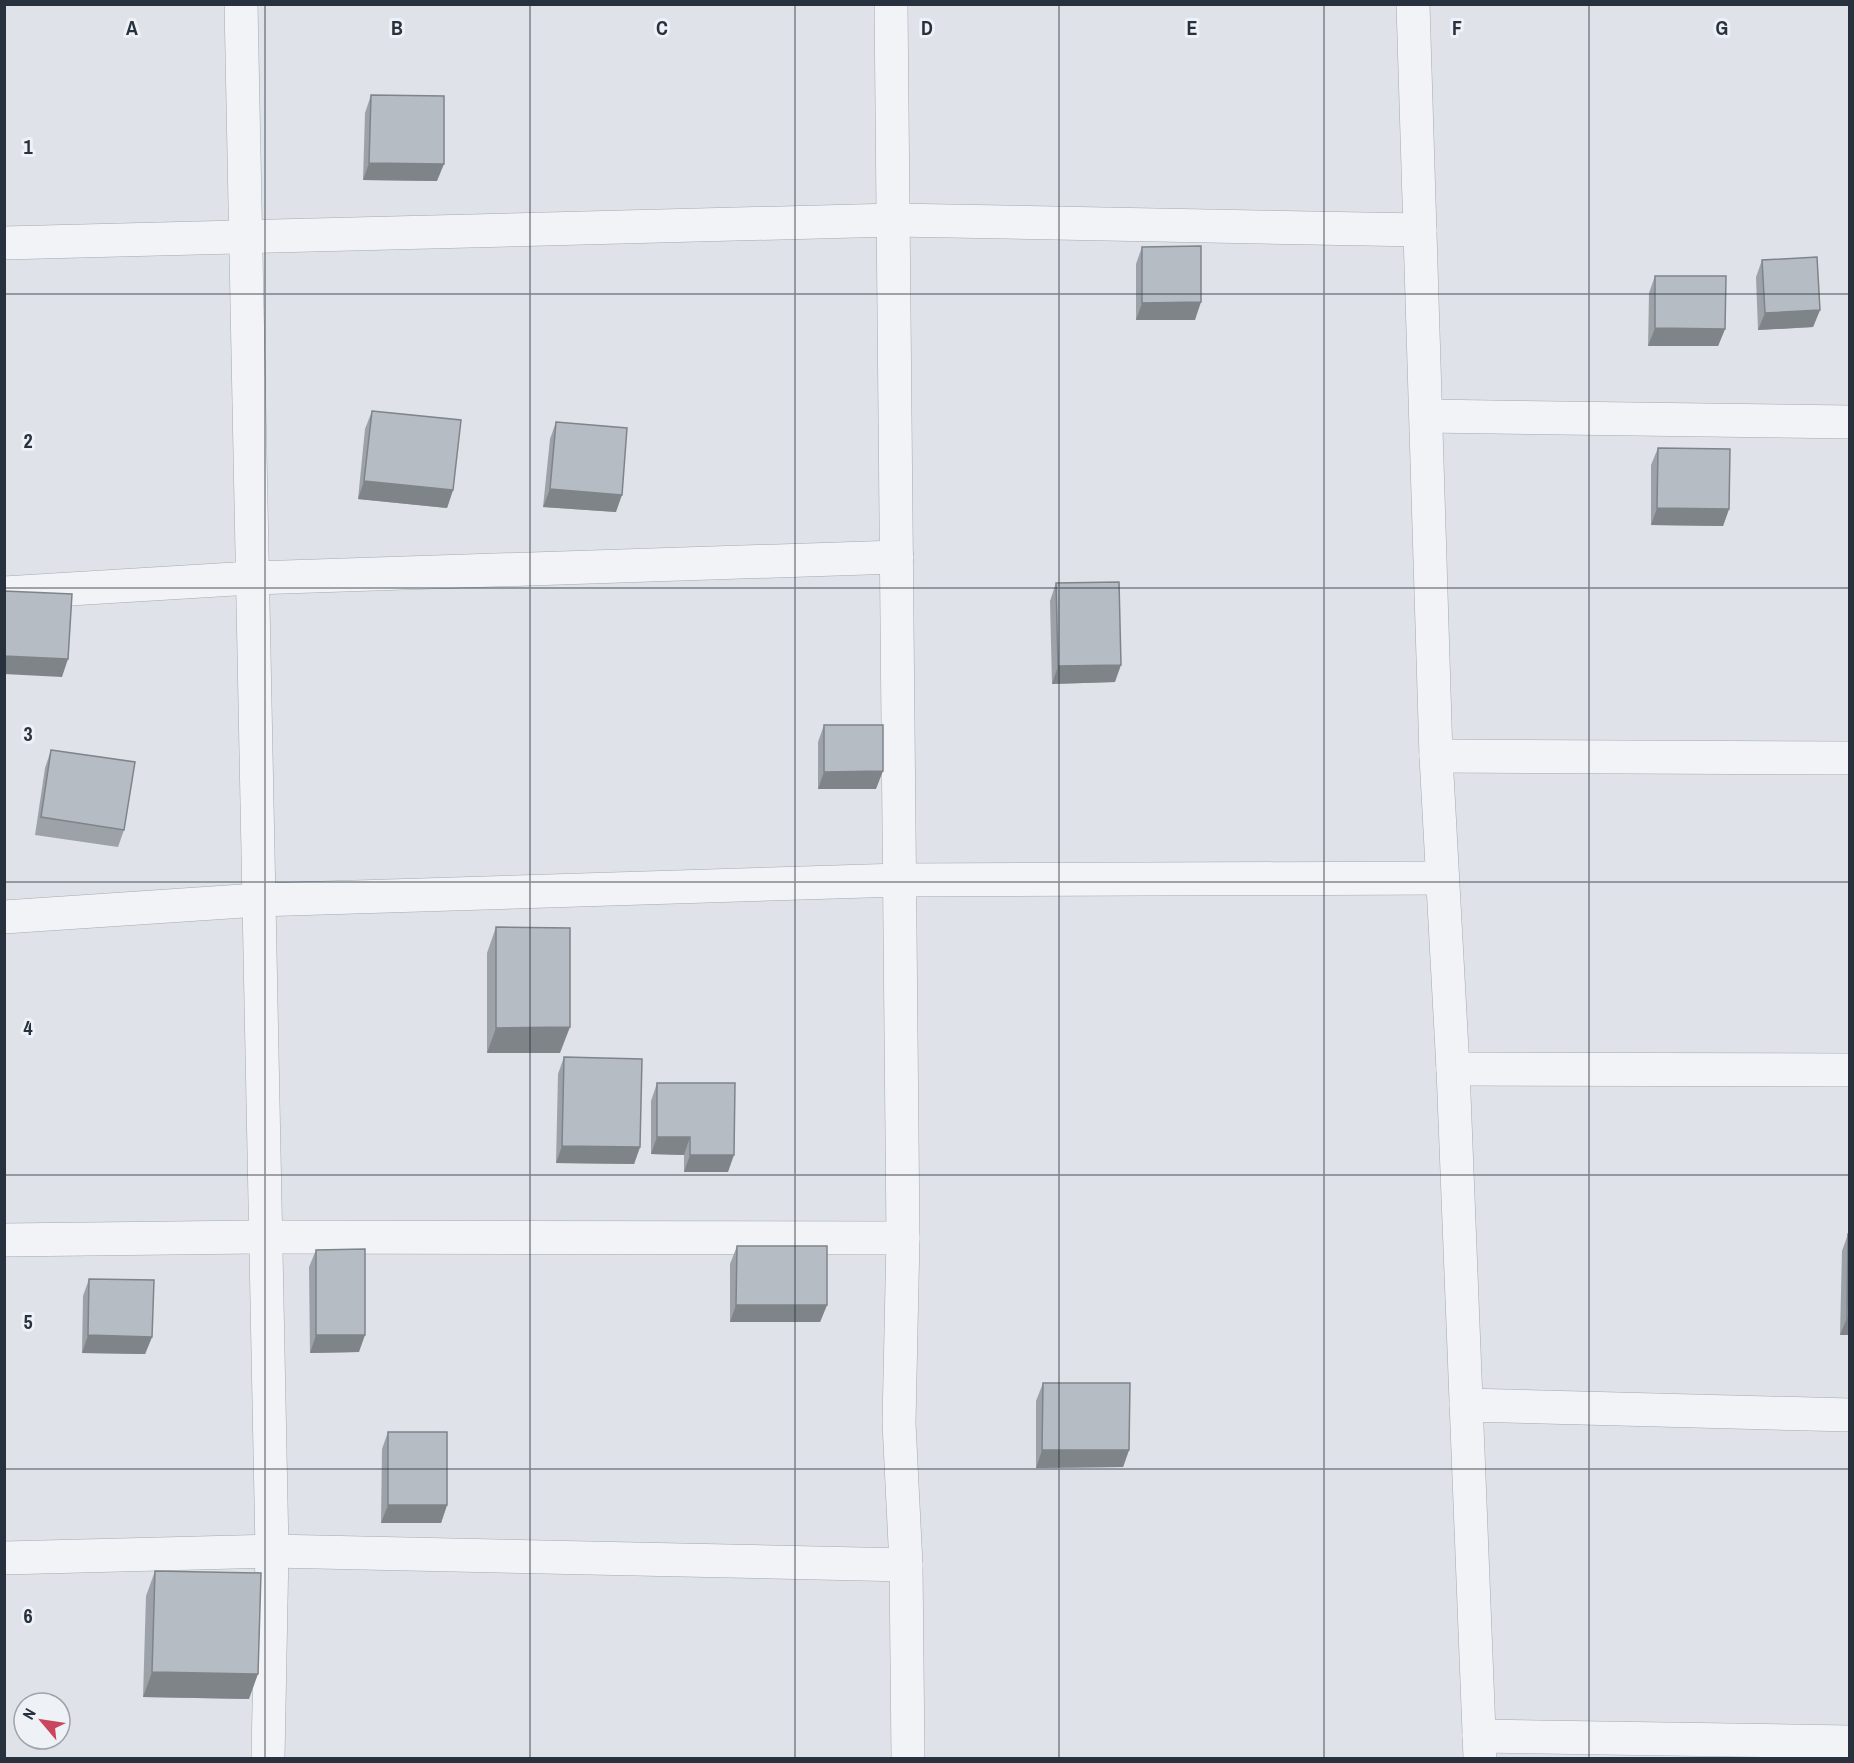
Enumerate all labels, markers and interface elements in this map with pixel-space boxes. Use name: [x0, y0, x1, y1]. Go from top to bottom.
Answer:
text: A: [126, 14, 138, 41]
text: B: [391, 14, 403, 41]
text: C: [656, 14, 668, 41]
text: D: [921, 14, 933, 41]
text: E: [1187, 14, 1198, 41]
text: F: [1452, 14, 1462, 41]
text: G: [1716, 14, 1728, 41]
text: 1: [23, 133, 33, 160]
text: 2: [23, 427, 33, 454]
text: 3: [23, 720, 33, 747]
text: 4: [23, 1014, 33, 1041]
text: 5: [23, 1308, 33, 1335]
text: 6: [23, 1602, 33, 1629]
north arrow: [12, 1691, 72, 1751]
text: N: [17, 1704, 41, 1723]

